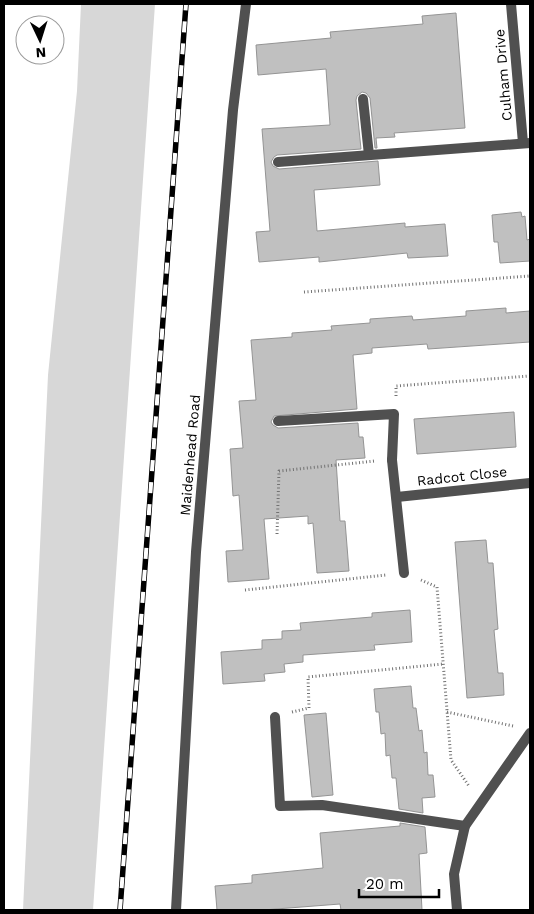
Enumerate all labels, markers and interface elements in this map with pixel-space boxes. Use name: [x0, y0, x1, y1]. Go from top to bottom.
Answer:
north arrow: [15, 15, 65, 65]
street label: Culham Drive: [491, 28, 515, 122]
text: N: [35, 45, 47, 61]
street label: Maidenhead Road: [177, 394, 203, 516]
street label: Radcot Close: [416, 463, 508, 489]
scale bar: [359, 866, 439, 898]
text: 20 m: [366, 875, 404, 893]

